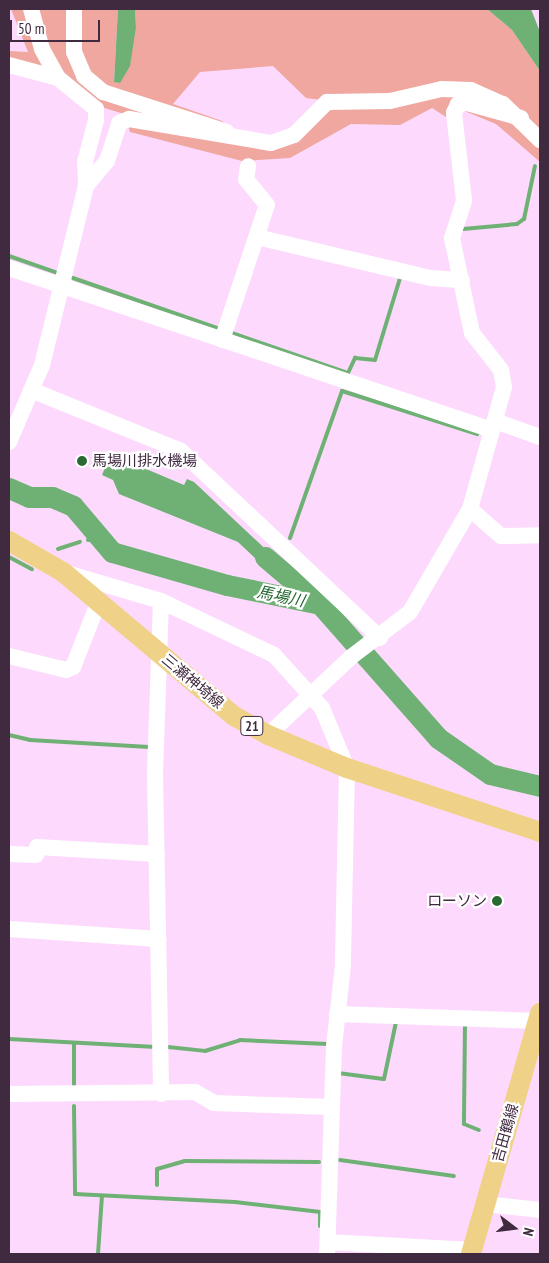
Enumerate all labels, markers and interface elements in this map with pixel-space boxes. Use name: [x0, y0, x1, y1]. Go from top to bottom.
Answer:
scale bar: [12, 10, 102, 42]
text: 50 m: [18, 19, 44, 38]
place label: 馬場川排水機場: [92, 452, 197, 470]
marker: 馬場川排水機場: [76, 455, 88, 467]
water label: 馬場川: [256, 582, 306, 610]
street label: 三瀬神埼線: [158, 650, 228, 712]
road number: 21: [240, 714, 264, 738]
place label: ローソン: [427, 892, 487, 910]
marker: ローソン: [491, 895, 503, 907]
street label: 吉田鶴線: [488, 1102, 522, 1164]
north arrow: [489, 1203, 539, 1253]
text: N: [519, 1226, 538, 1238]

